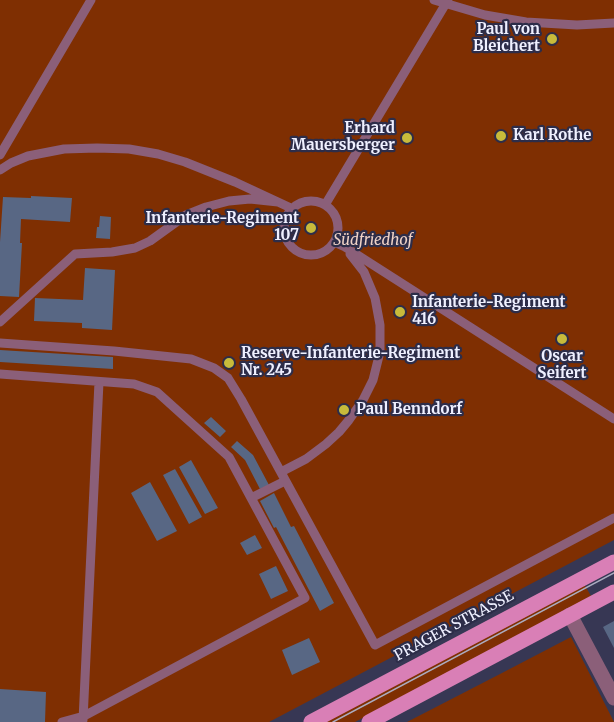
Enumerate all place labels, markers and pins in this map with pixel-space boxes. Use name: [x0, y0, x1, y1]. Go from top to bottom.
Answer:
place label: Paul von Bleichert: [473, 21, 540, 56]
marker: Paul von Bleichert: [545, 32, 559, 46]
place label: Erhard Mauersberger: [291, 120, 395, 155]
place label: Karl Rothe: [513, 127, 591, 145]
marker: Karl Rothe: [494, 129, 508, 143]
marker: Erhard Mauersberger: [400, 131, 414, 145]
place label: Infanterie-Regiment 107: [145, 210, 299, 245]
marker: Infanterie-Regiment 107: [304, 221, 318, 235]
place label: Infanterie-Regiment 416: [412, 294, 566, 329]
marker: Infanterie-Regiment 416: [393, 305, 407, 319]
marker: Oscar Seifert: [555, 332, 569, 346]
place label: Reserve-Infanterie-Regiment Nr. 245: [241, 345, 460, 380]
place label: Oscar Seifert: [537, 348, 587, 383]
marker: Reserve-Infanterie-Regiment Nr. 245: [222, 356, 236, 370]
place label: Paul Benndorf: [356, 401, 462, 419]
marker: Paul Benndorf: [337, 403, 351, 417]

